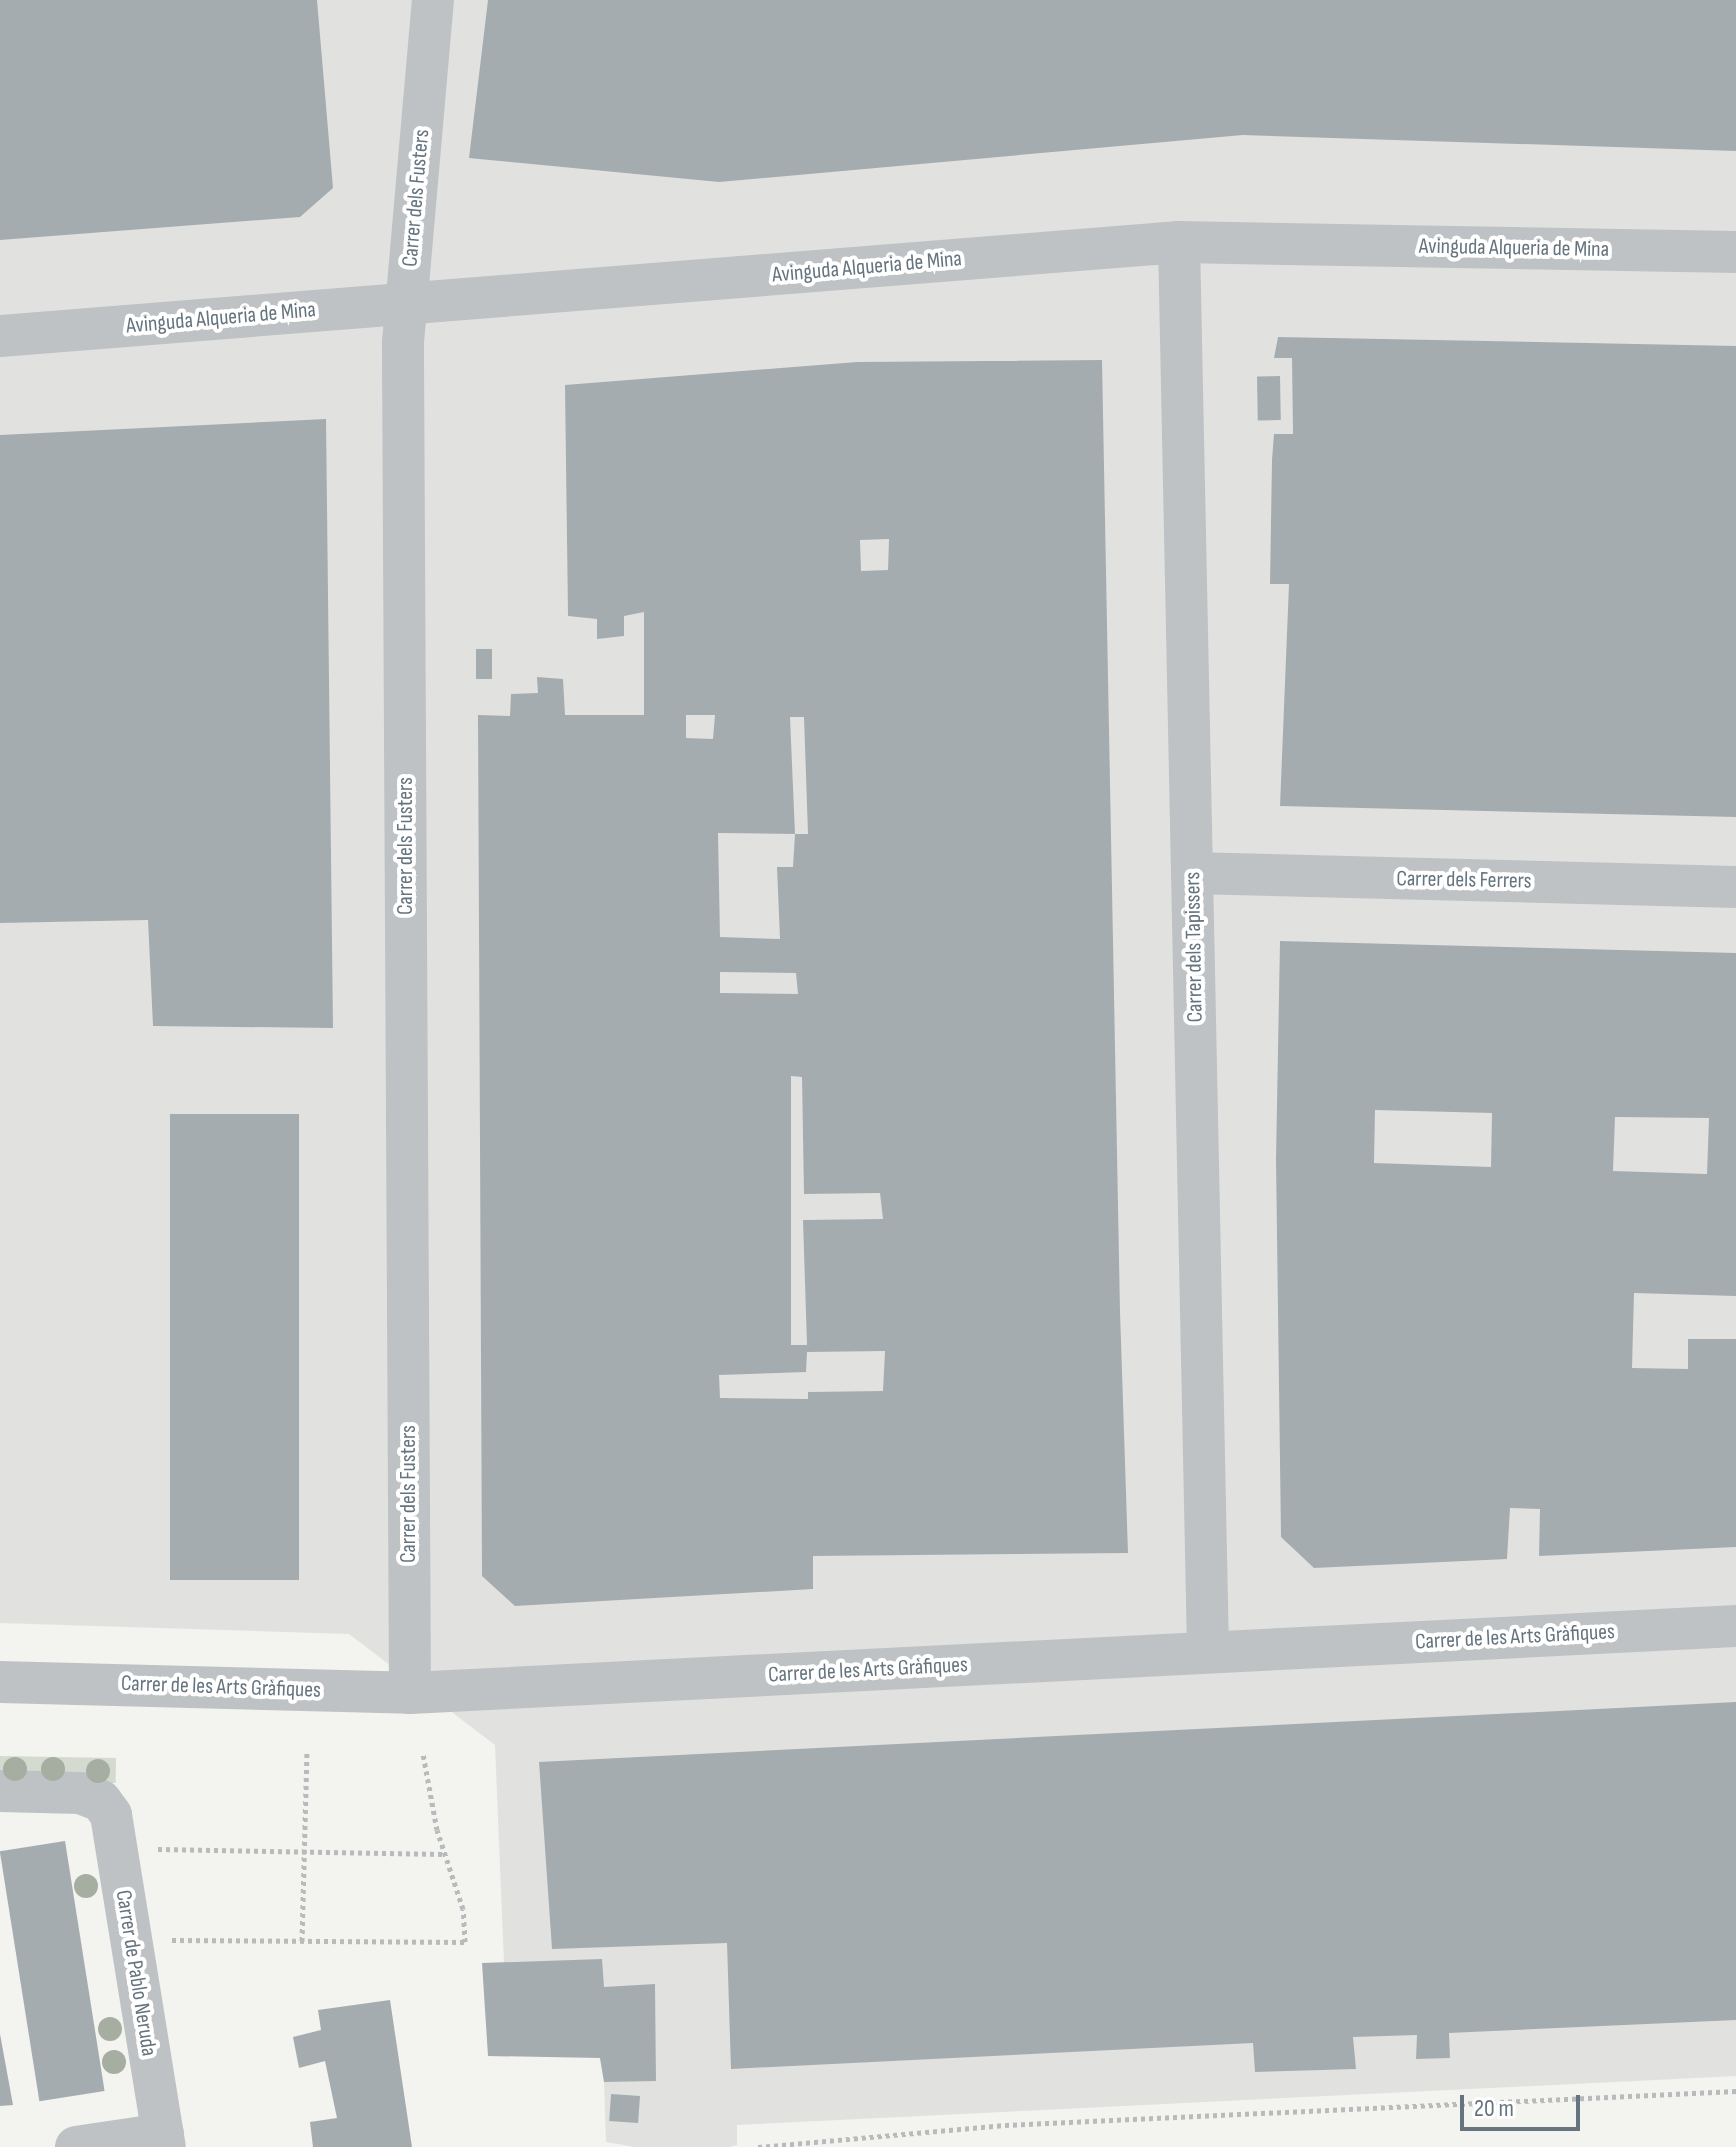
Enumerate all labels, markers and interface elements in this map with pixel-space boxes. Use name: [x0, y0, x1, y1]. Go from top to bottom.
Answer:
street label: Carrer dels Fusters: [397, 128, 435, 268]
street label: Avinguda Alqueria de Mina: [1419, 233, 1609, 263]
street label: Avinguda Alqueria de Mina: [771, 246, 963, 288]
street label: Avinguda Alqueria de Mina: [125, 297, 317, 339]
street label: Carrer dels Fusters: [393, 777, 419, 915]
street label: Carrer dels Ferrers: [1396, 866, 1532, 894]
street label: Carrer dels Tapissers: [1179, 871, 1209, 1023]
street label: Carrer dels Fusters: [396, 1425, 422, 1563]
street label: Carrer de les Arts Gràfiques: [1414, 1619, 1616, 1655]
street label: Carrer de les Arts Gràfiques: [767, 1652, 969, 1688]
street label: Carrer de les Arts Gràfiques: [121, 1670, 321, 1704]
street label: Carrer de Pablo Neruda: [110, 1888, 162, 2058]
scale bar: [1464, 2079, 1584, 2129]
text: 20 m: [1474, 2094, 1514, 2123]

